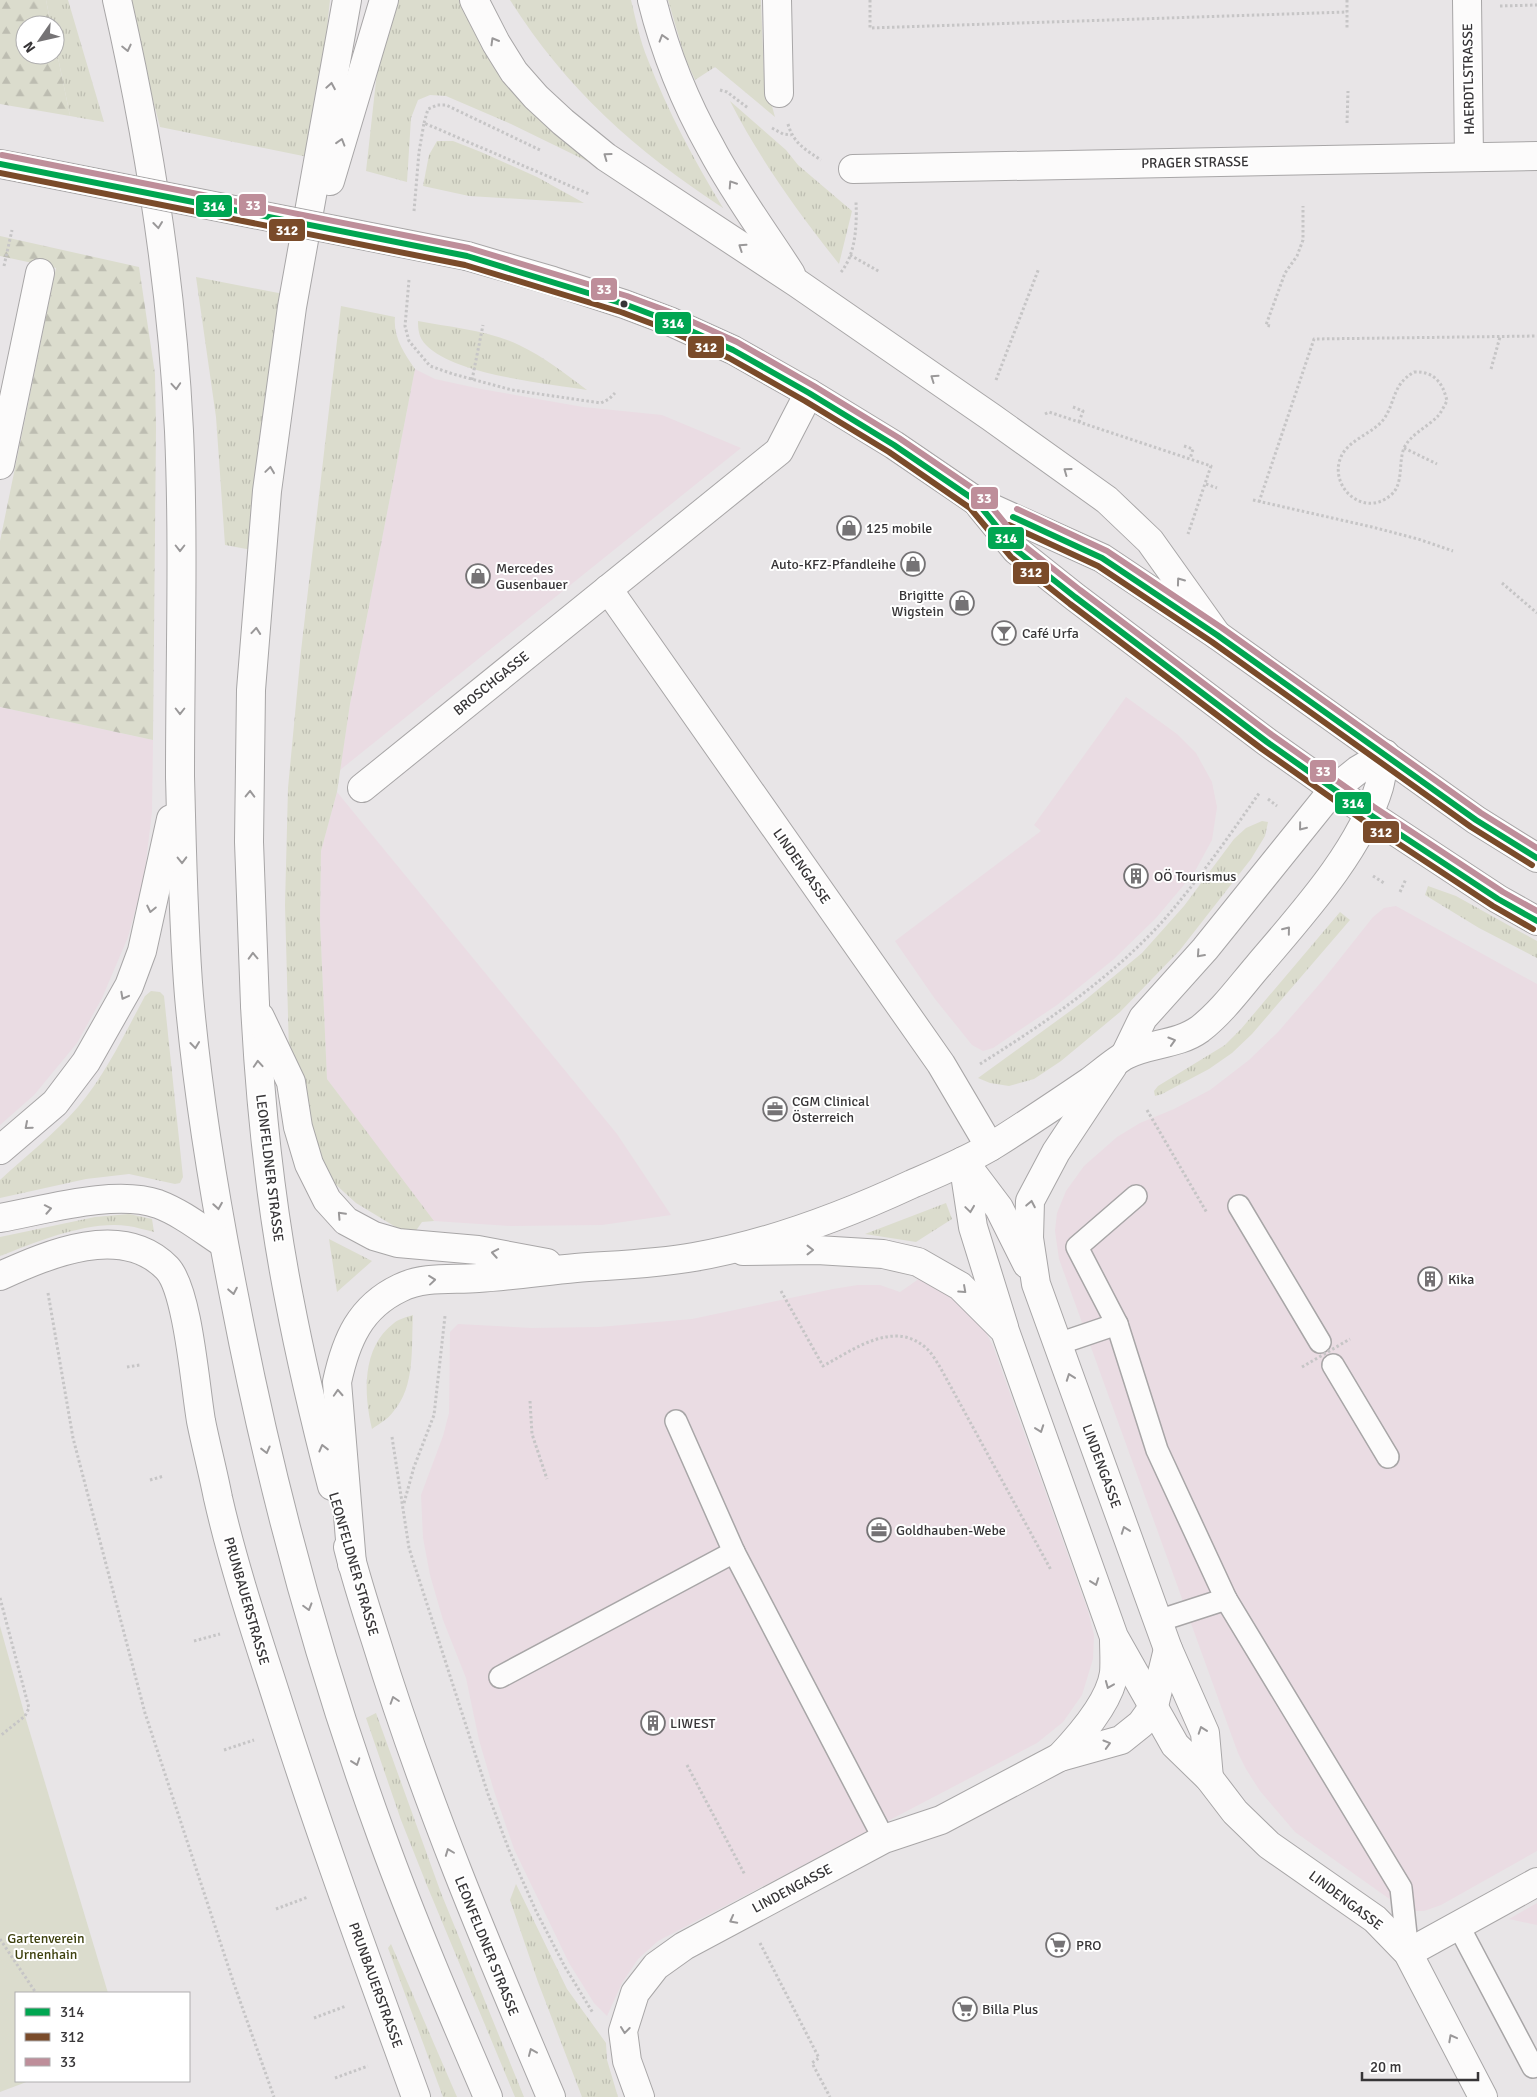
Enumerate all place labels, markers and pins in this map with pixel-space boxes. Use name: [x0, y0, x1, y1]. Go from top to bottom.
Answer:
unlabelled marker: [619, 299, 629, 309]
shop icon: 125 mobile: [836, 515, 862, 541]
place label: 125 mobile: [866, 520, 932, 537]
shop icon: Auto-KFZ-Pfandleihe: [900, 551, 926, 577]
place label: Auto-KFZ-Pfandleihe: [771, 556, 896, 573]
place label: Mercedes Gusenbauer: [496, 560, 569, 593]
shop icon: Mercedes Gusenbauer: [465, 563, 491, 589]
place label: Brigitte Wigstein: [892, 587, 944, 620]
shop icon: Brigitte Wigstein: [949, 590, 975, 616]
bar icon: Café Urfa: [991, 620, 1017, 646]
place label: Café Urfa: [1022, 625, 1079, 642]
building icon: OÖ Tourismus: [1123, 863, 1149, 889]
place label: OÖ Tourismus: [1154, 868, 1236, 885]
place label: CGM Clinical Österreich: [792, 1093, 869, 1126]
office icon: CGM Clinical Österreich: [762, 1096, 788, 1122]
building icon: Kika: [1417, 1266, 1443, 1292]
place label: Kika: [1448, 1271, 1474, 1288]
office icon: Goldhauben-Webe: [866, 1517, 892, 1543]
place label: Goldhauben-Webe: [896, 1522, 1006, 1539]
building icon: LIWEST: [640, 1710, 666, 1736]
place label: LIWEST: [670, 1715, 716, 1732]
supermarket icon: PRO: [1045, 1932, 1071, 1958]
place label: PRO: [1076, 1937, 1101, 1954]
supermarket icon: Billa Plus: [952, 1996, 978, 2022]
place label: Billa Plus: [982, 2001, 1038, 2018]

